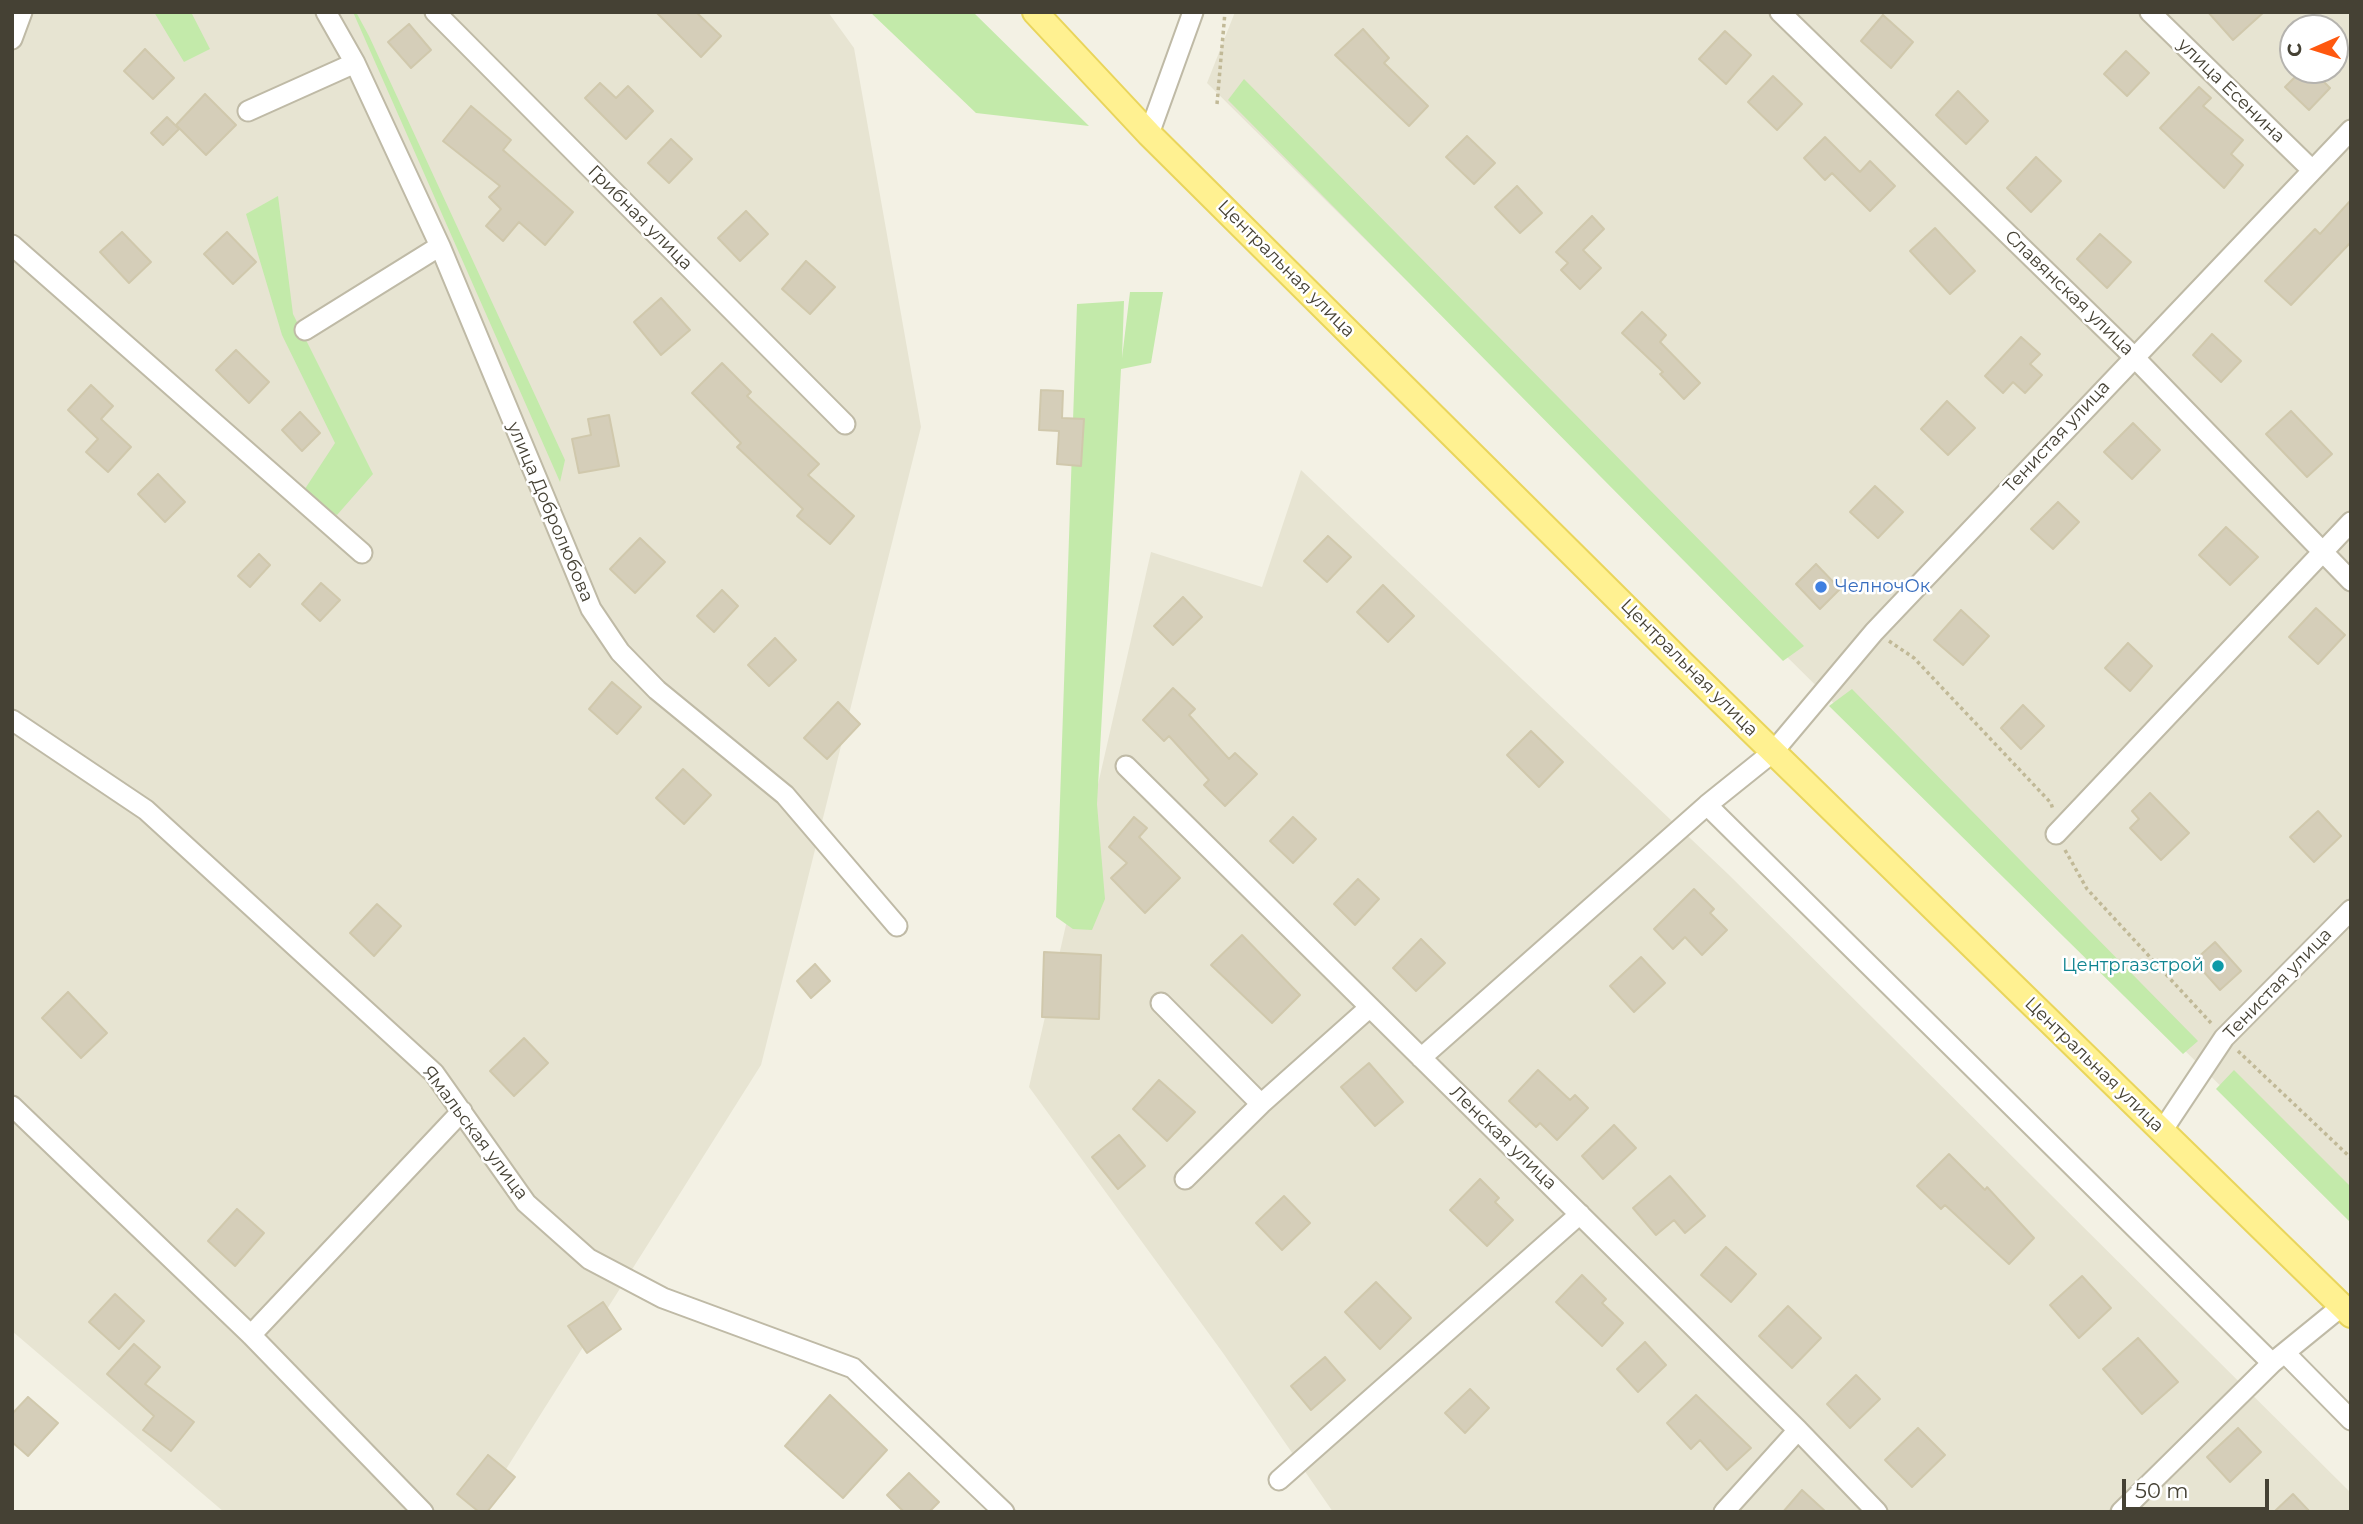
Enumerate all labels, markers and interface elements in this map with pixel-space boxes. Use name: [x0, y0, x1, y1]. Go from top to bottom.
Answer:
north arrow: [2279, 14, 2349, 84]
street label: улица Есенина: [2173, 34, 2289, 148]
text: С: [2283, 43, 2306, 58]
street label: Грибная улица: [583, 161, 697, 275]
street label: Центральная улица: [1213, 196, 1359, 342]
street label: Славянская улица: [2000, 226, 2138, 360]
street label: Тенистая улица: [1999, 376, 2115, 498]
street label: улица Добролюбова: [502, 419, 598, 605]
place label: ЧелночОк: [1835, 576, 1930, 598]
marker: ЧелночОк: [1813, 579, 1829, 595]
street label: Центральная улица: [1616, 595, 1762, 741]
street label: Тенистая улица: [2220, 924, 2336, 1044]
place label: Центргазстрой: [2062, 955, 2204, 977]
marker: Центргазстрой: [2210, 958, 2226, 974]
street label: Центральная улица: [2020, 993, 2168, 1137]
street label: Ямальская улица: [418, 1062, 532, 1204]
street label: Ленская улица: [1445, 1082, 1561, 1194]
scale bar: [2125, 1464, 2272, 1508]
text: 50 m: [2135, 1478, 2189, 1503]

